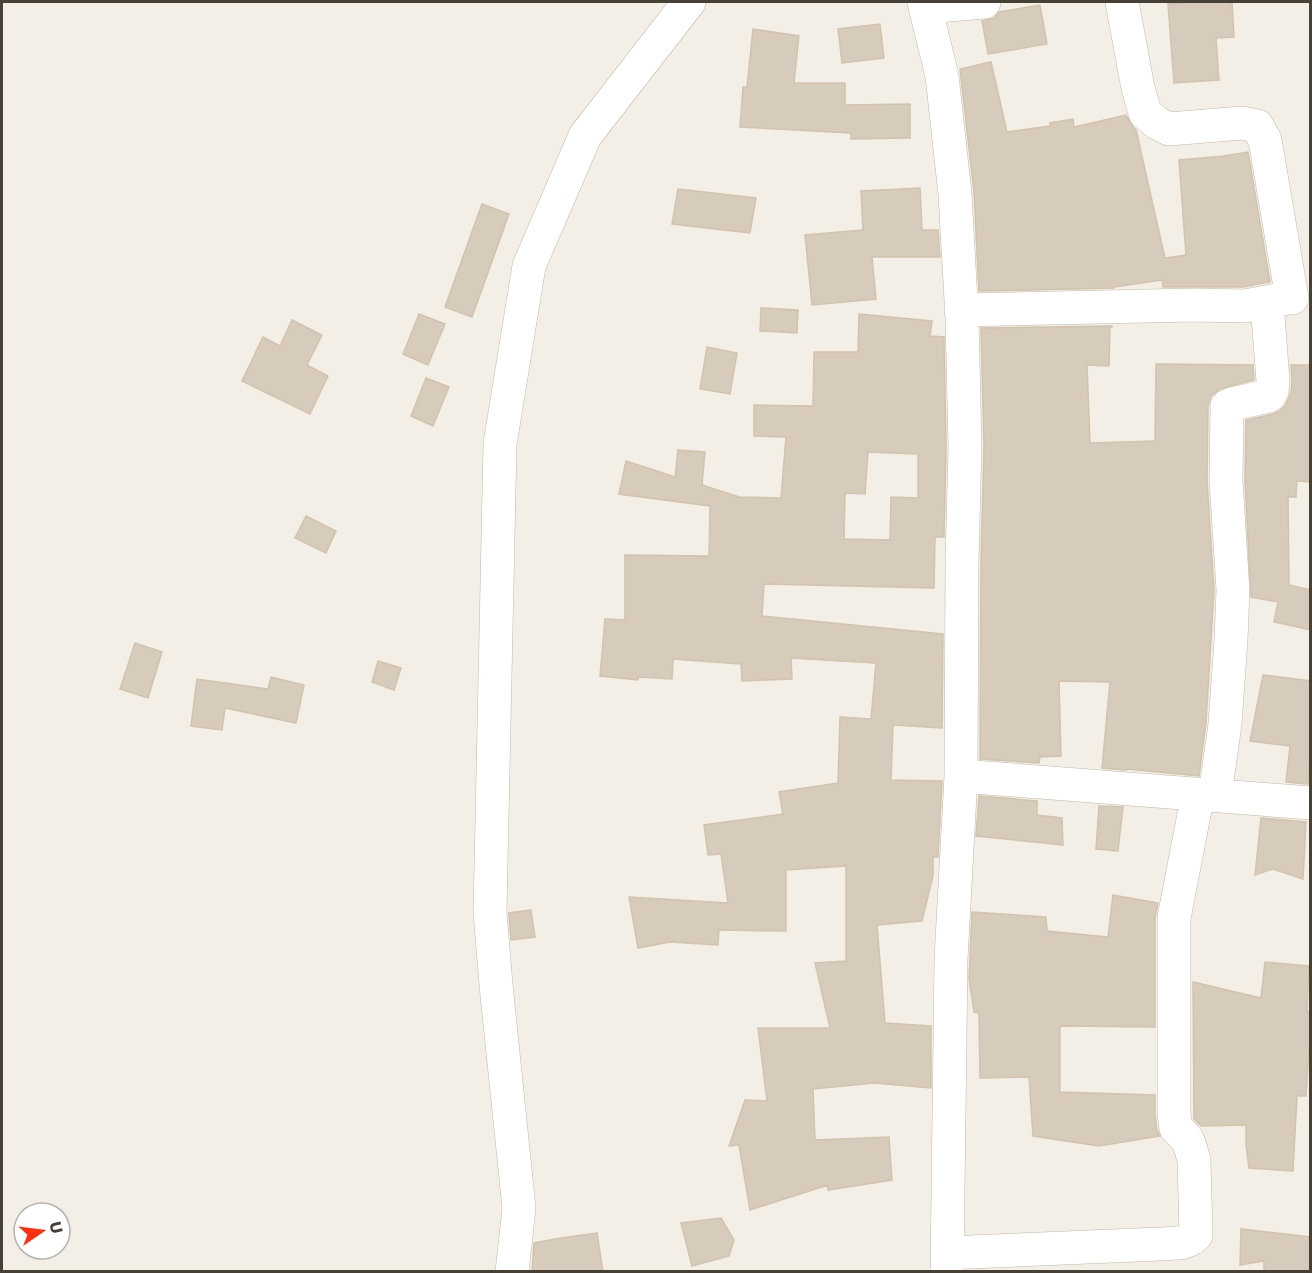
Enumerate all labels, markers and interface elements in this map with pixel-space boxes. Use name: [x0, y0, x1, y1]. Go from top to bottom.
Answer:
north arrow: [12, 1201, 72, 1261]
text: U: [45, 1219, 68, 1235]

